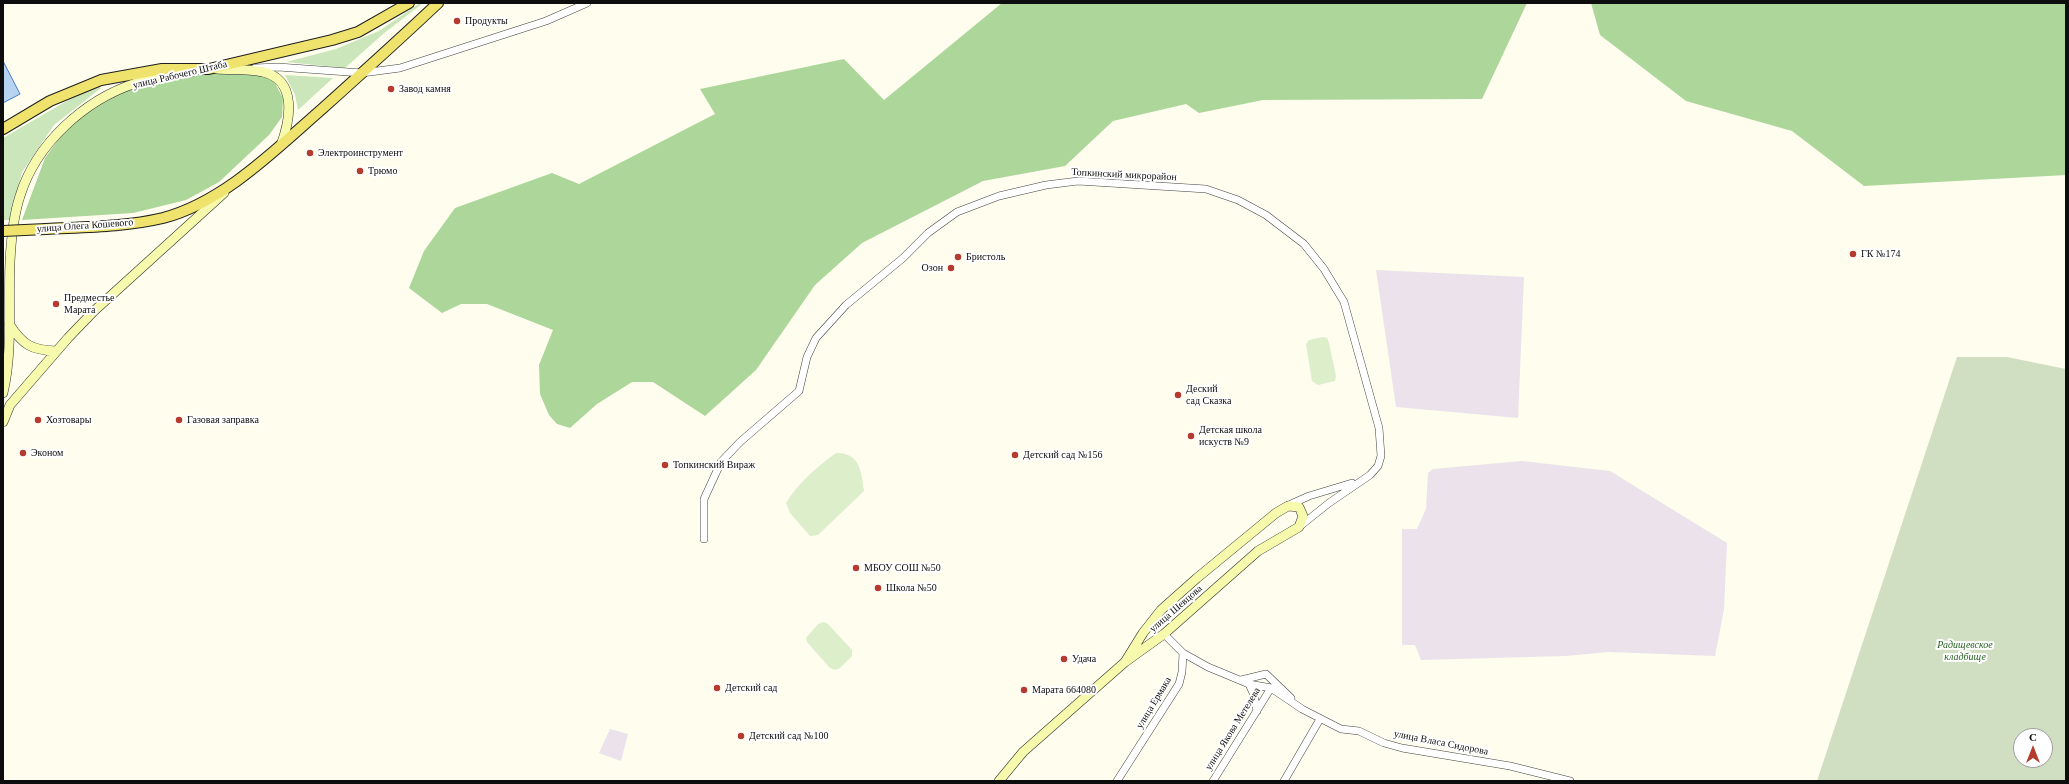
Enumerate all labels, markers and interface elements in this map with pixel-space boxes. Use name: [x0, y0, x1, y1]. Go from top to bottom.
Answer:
place label: Продукты: [465, 15, 508, 27]
marker: Продукты: [452, 16, 462, 26]
street label: улица Рабочего Штаба: [132, 58, 228, 92]
place label: Завод камня: [399, 83, 451, 95]
marker: Завод камня: [386, 84, 396, 94]
place label: Электроинструмент: [318, 147, 403, 159]
marker: Электроинструмент: [305, 148, 315, 158]
place label: Трюмо: [368, 165, 397, 177]
marker: Трюмо: [355, 166, 365, 176]
street label: Топкинский микрорайон: [1071, 166, 1177, 184]
street label: улица Олега Кошевого: [36, 217, 134, 235]
place label: ГК №174: [1861, 248, 1900, 260]
marker: ГК №174: [1848, 249, 1858, 259]
place label: Бристоль: [966, 251, 1005, 263]
marker: Бристоль: [953, 252, 963, 262]
place label: Озон: [922, 262, 943, 274]
marker: Озон: [946, 263, 956, 273]
place label: Предместье Марата: [64, 292, 114, 316]
marker: Предместье Марата: [51, 299, 61, 309]
place label: Деский сад Сказка: [1186, 383, 1231, 406]
marker: Деский сад Сказка: [1173, 390, 1183, 400]
place label: Хозтовары: [46, 414, 92, 426]
place label: Газовая заправка: [187, 414, 259, 426]
marker: Хозтовары: [33, 415, 43, 425]
marker: Газовая заправка: [174, 415, 184, 425]
place label: Детская школа искуств №9: [1199, 424, 1262, 448]
marker: Детская школа искуств №9: [1186, 431, 1196, 441]
place label: Эконом: [31, 447, 63, 459]
marker: Эконом: [18, 448, 28, 458]
place label: Детский сад №156: [1023, 449, 1103, 461]
marker: Детский сад №156: [1010, 450, 1020, 460]
place label: Топкинский Вираж: [673, 459, 755, 471]
marker: Топкинский Вираж: [660, 460, 670, 470]
place label: МБОУ СОШ №50: [864, 562, 941, 574]
marker: МБОУ СОШ №50: [851, 563, 861, 573]
place label: Школа №50: [886, 582, 937, 594]
marker: Школа №50: [873, 583, 883, 593]
street label: улица Шевцова: [1147, 583, 1205, 635]
park label: Радищевское кладбище: [1937, 639, 1993, 662]
place label: Удача: [1072, 653, 1096, 665]
marker: Удача: [1059, 654, 1069, 664]
street label: улица Ермака: [1134, 675, 1174, 731]
place label: Детский сад: [725, 682, 777, 694]
marker: Детский сад: [712, 683, 722, 693]
place label: Марата 664080: [1032, 684, 1096, 696]
marker: Марата 664080: [1019, 685, 1029, 695]
street label: улица Якова Метелева: [1203, 685, 1263, 773]
street label: улица Власа Сидорова: [1393, 728, 1489, 758]
north arrow: [2013, 728, 2053, 768]
place label: Детский сад №100: [749, 730, 829, 742]
marker: Детский сад №100: [736, 731, 746, 741]
text: С: [2029, 731, 2037, 743]

